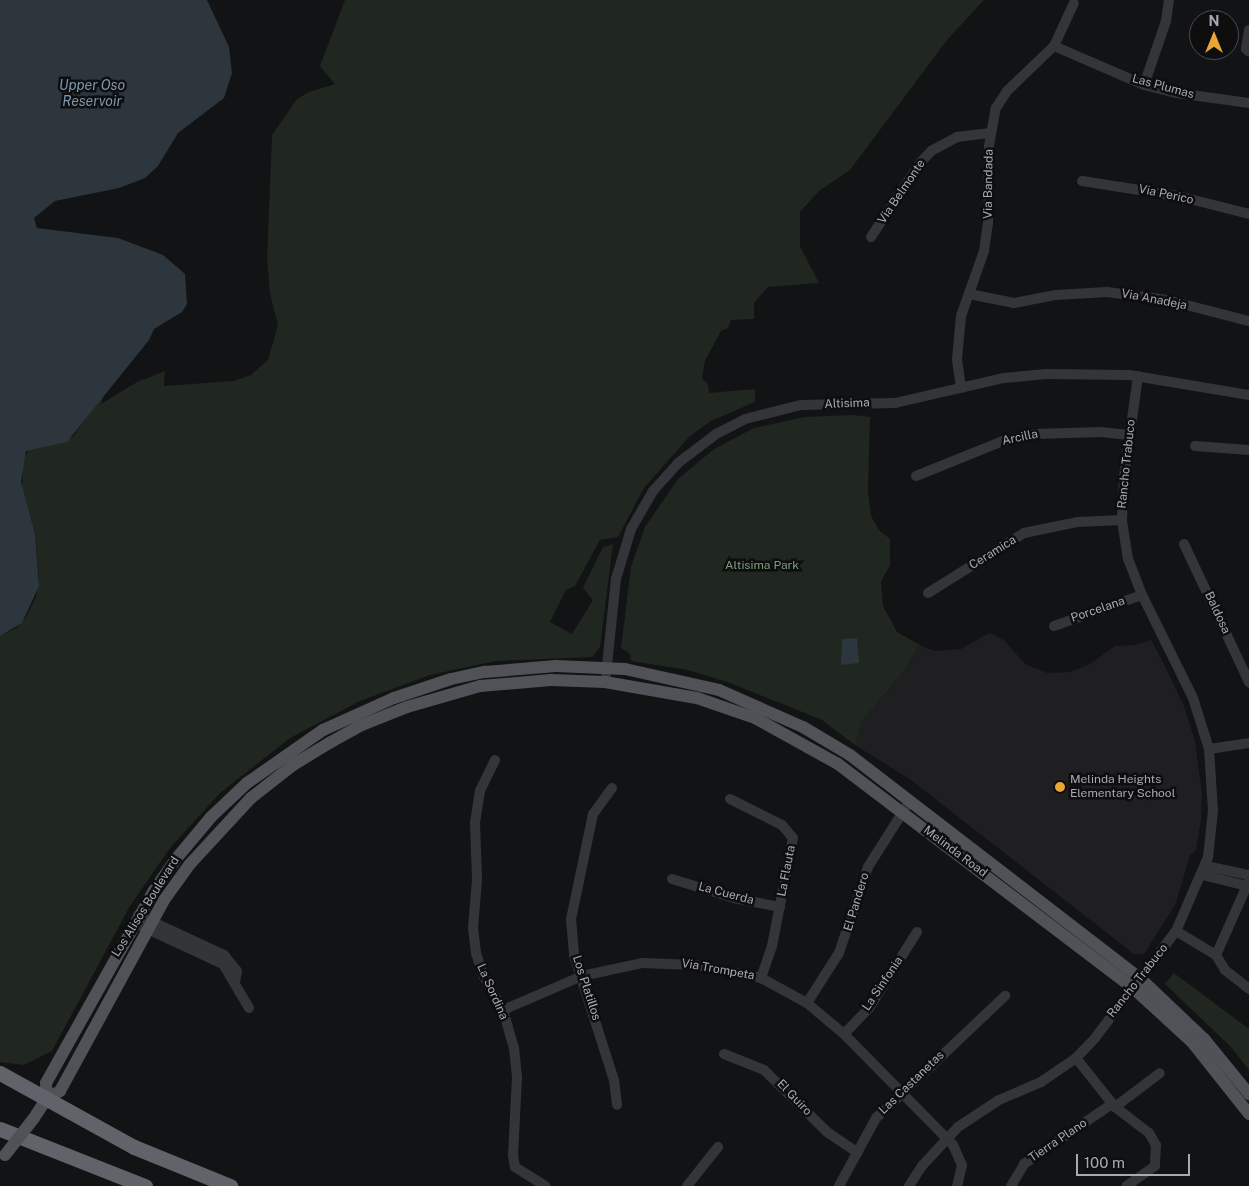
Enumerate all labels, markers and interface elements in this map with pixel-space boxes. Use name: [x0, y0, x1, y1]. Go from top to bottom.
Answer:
north arrow: [1189, 10, 1239, 60]
text: N: [1209, 13, 1219, 29]
street label: Las Plumas: [1131, 72, 1195, 102]
water label: Upper Oso Reservoir: [59, 77, 125, 110]
street label: Via Bandada: [981, 149, 997, 219]
street label: Via Belmonte: [875, 157, 929, 227]
street label: Via Perico: [1137, 182, 1195, 208]
street label: Via Anadeja: [1120, 287, 1188, 313]
street label: Altisima: [824, 396, 870, 412]
street label: Rancho Trabuco: [1115, 419, 1139, 509]
street label: Arcilla: [1001, 427, 1039, 449]
street label: Ceramica: [967, 533, 1019, 573]
park label: Altisima Park: [725, 559, 799, 573]
street label: Baldosa: [1201, 590, 1233, 636]
street label: Porcelana: [1069, 594, 1127, 626]
place label: Melinda Heights Elementary School: [1070, 773, 1175, 801]
marker: Melinda Heights Elementary School: [1054, 781, 1066, 793]
street label: Melinda Road: [920, 823, 990, 881]
street label: La Flauta: [775, 844, 799, 898]
street label: Los Alisos Boulevard: [109, 854, 183, 960]
street label: El Pandero: [841, 871, 873, 933]
street label: La Cuerda: [697, 880, 755, 908]
street label: Rancho Trabuco: [1105, 941, 1171, 1021]
street label: Los Platillos: [569, 954, 603, 1022]
street label: La Sinfonia: [860, 954, 906, 1014]
street label: Via Trompeta: [680, 956, 756, 984]
street label: La Sordina: [473, 962, 511, 1022]
street label: Las Castanetas: [876, 1048, 948, 1118]
street label: El Guiro: [773, 1077, 815, 1119]
street label: Tierra Plano: [1026, 1116, 1090, 1166]
scale bar: [1079, 1144, 1193, 1176]
text: 100 m: [1084, 1154, 1125, 1171]

